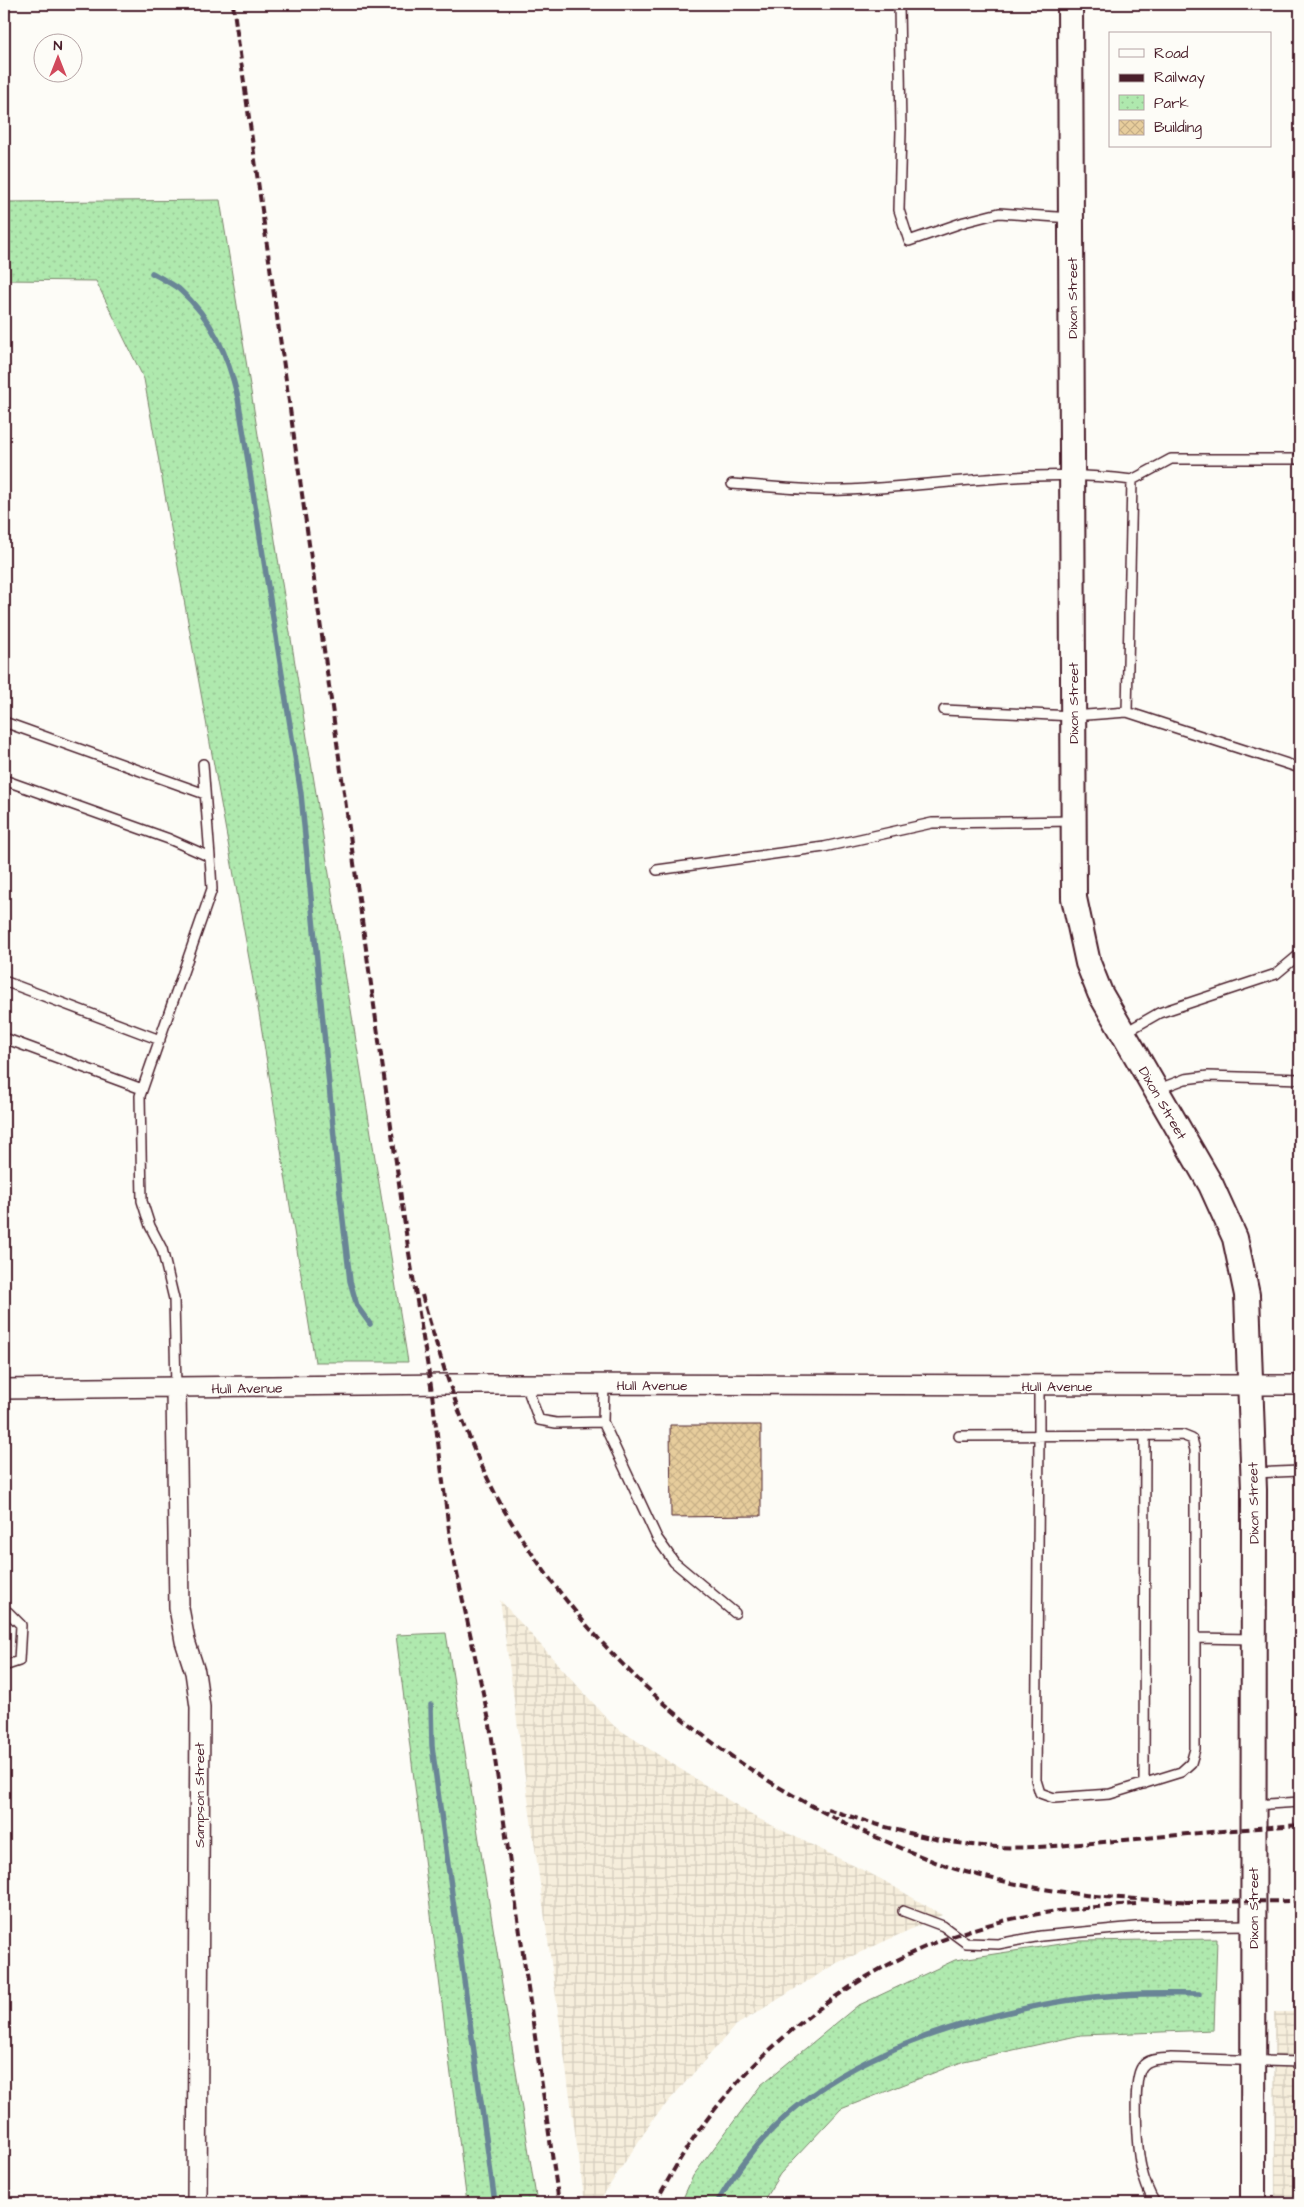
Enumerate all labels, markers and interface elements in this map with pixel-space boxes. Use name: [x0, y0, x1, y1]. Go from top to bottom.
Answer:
north arrow: [32, 32, 82, 82]
legend: [1109, 32, 1272, 148]
text: N: [54, 36, 63, 56]
text: Road: [1154, 43, 1189, 64]
text: Railway: [1154, 67, 1205, 89]
text: Park: [1154, 93, 1189, 114]
text: Building: [1154, 117, 1202, 139]
street label: Dixon Street: [1063, 257, 1083, 339]
street label: Dixon Street: [1064, 662, 1084, 744]
street label: Dixon Street: [1133, 1063, 1191, 1144]
street label: Hull Avenue: [616, 1376, 688, 1396]
street label: Hull Avenue: [1021, 1377, 1093, 1397]
street label: Hull Avenue: [211, 1378, 283, 1400]
street label: Dixon Street: [1243, 1462, 1265, 1544]
street label: Sampson Street: [190, 1742, 210, 1848]
street label: Dixon Street: [1244, 1867, 1264, 1949]

